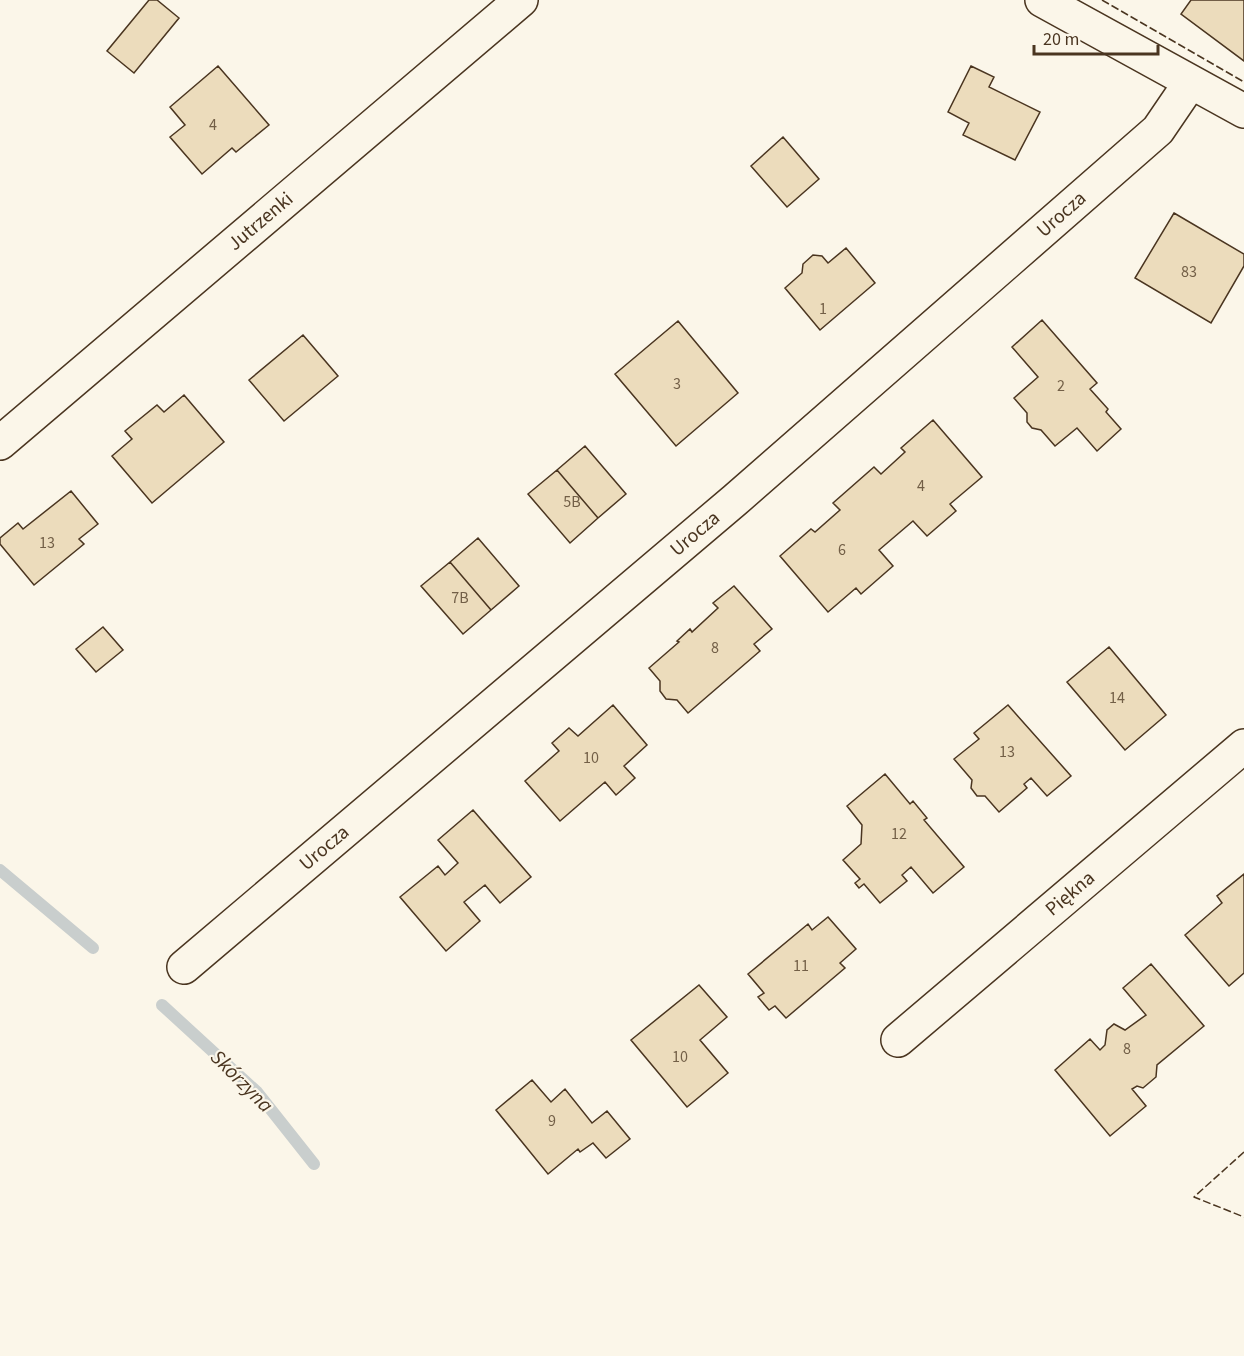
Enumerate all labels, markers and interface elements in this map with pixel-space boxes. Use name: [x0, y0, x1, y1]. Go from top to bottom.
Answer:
scale bar: [1034, 18, 1158, 56]
text: 20 m: [1043, 27, 1079, 52]
house number: 4: [209, 114, 217, 136]
street label: Jutrzenki: [222, 185, 299, 257]
street label: Urocza: [1030, 185, 1092, 244]
house number: 83: [1181, 261, 1197, 283]
house number: 1: [819, 298, 827, 320]
house number: 3: [673, 373, 681, 395]
house number: 2: [1057, 375, 1065, 397]
house number: 4: [917, 475, 925, 497]
house number: 5B: [563, 491, 581, 513]
street label: Urocza: [664, 504, 726, 563]
house number: 13: [39, 532, 55, 554]
house number: 6: [838, 539, 846, 561]
house number: 7B: [451, 587, 469, 609]
house number: 8: [711, 637, 719, 659]
house number: 14: [1109, 687, 1125, 709]
house number: 13: [999, 741, 1015, 763]
house number: 10: [583, 747, 599, 769]
street label: Urocza: [293, 819, 355, 877]
house number: 12: [891, 823, 907, 845]
street label: Piękna: [1039, 864, 1101, 923]
house number: 11: [793, 955, 809, 977]
house number: 8: [1123, 1038, 1131, 1060]
water label: Skórzyna: [204, 1043, 280, 1119]
house number: 10: [672, 1046, 688, 1068]
house number: 9: [548, 1110, 556, 1132]

